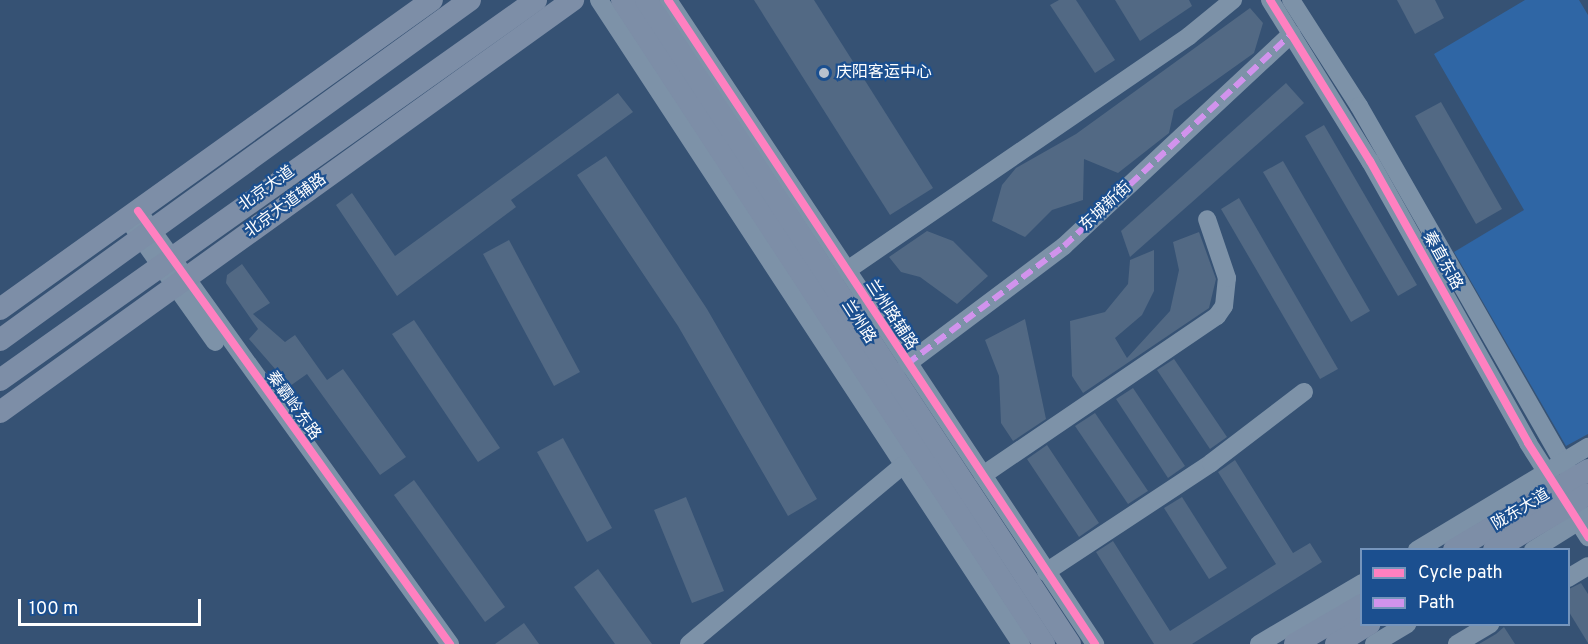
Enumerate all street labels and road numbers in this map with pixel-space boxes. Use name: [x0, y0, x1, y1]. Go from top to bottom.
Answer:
street label: 北京大道: [235, 162, 299, 216]
street label: 北京大道辅路: [242, 170, 330, 242]
street label: 东城新街: [1076, 178, 1136, 236]
street label: 秦直东路: [1418, 228, 1466, 294]
street label: 兰州路辅路: [861, 276, 921, 354]
street label: 兰州路: [837, 297, 879, 347]
street label: 秦霸岭东路: [262, 368, 324, 444]
street label: 陇东大道: [1489, 485, 1553, 535]

